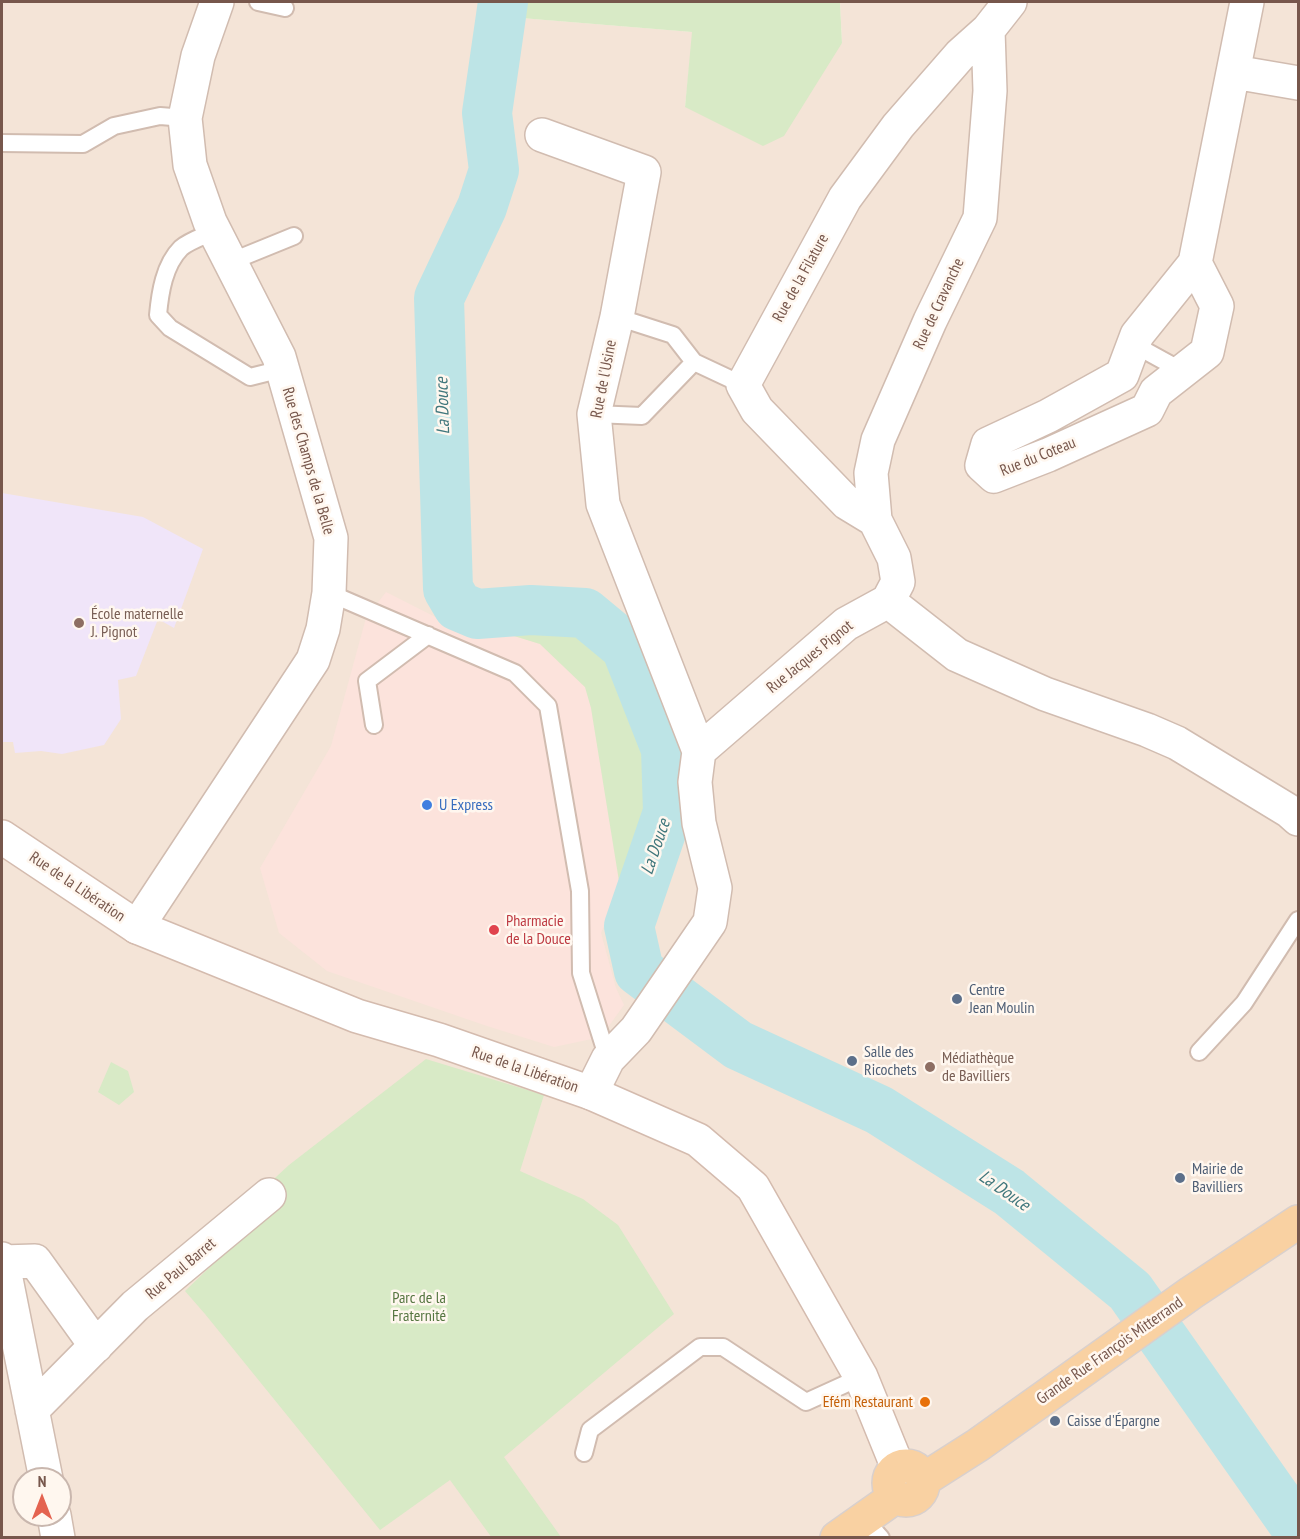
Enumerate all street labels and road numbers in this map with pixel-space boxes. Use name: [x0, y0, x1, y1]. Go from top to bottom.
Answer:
street label: Rue de la Filature: [769, 231, 833, 325]
street label: Rue de Cravanche: [909, 255, 969, 353]
street label: Rue de l'Usine: [587, 338, 621, 420]
street label: Rue des Champs de la Belle: [278, 385, 338, 537]
street label: Rue du Coteau: [997, 433, 1079, 481]
street label: Rue Jacques Pignot: [763, 616, 857, 698]
street label: Rue de la Libération: [25, 848, 129, 926]
street label: Rue de la Libération: [469, 1043, 581, 1097]
street label: Rue Paul Barret: [142, 1234, 220, 1304]
street label: Grande Rue François Mitterrand: [1033, 1293, 1187, 1409]

